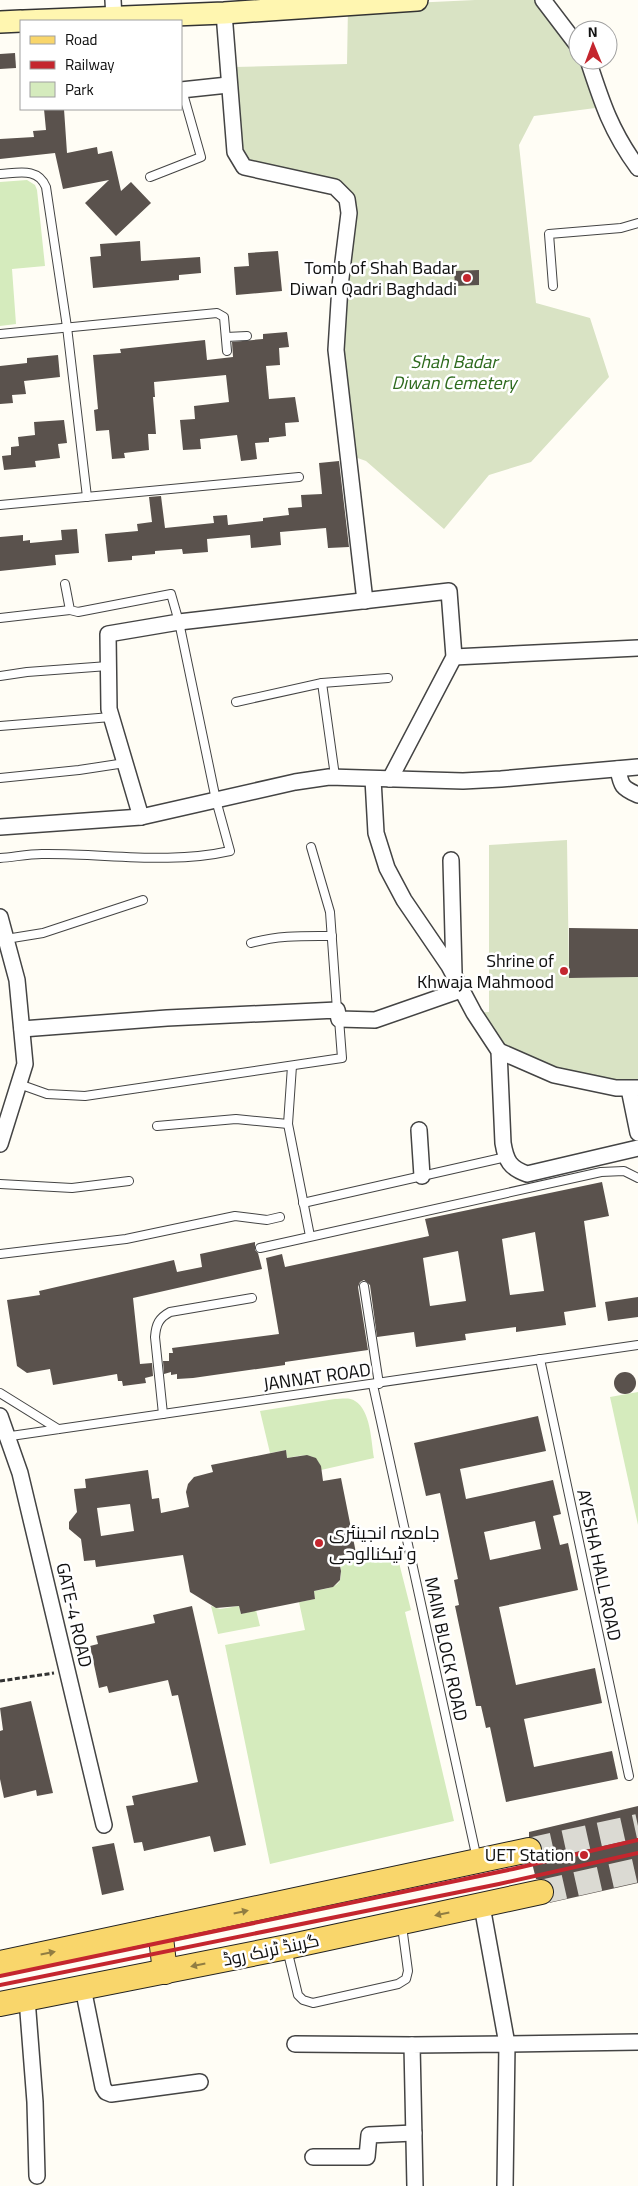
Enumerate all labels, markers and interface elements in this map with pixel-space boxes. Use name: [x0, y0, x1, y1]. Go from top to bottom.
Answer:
text: N: [588, 19, 598, 45]
legend: [20, 20, 182, 110]
north arrow: [568, 20, 618, 70]
text: Road: [65, 25, 98, 54]
text: Railway: [65, 50, 115, 79]
text: Park: [65, 75, 94, 104]
place label: Tomb of Shah Badar Diwan Qadri Baghdadi: [289, 251, 457, 305]
marker: Tomb of Shah Badar Diwan Qadri Baghdadi: [461, 272, 473, 284]
park label: Shah Badar Diwan Cemetery: [391, 345, 519, 399]
place label: Shrine of Khwaja Mahmood: [417, 944, 554, 998]
marker: Shrine of Khwaja Mahmood: [558, 965, 570, 977]
street label: JANNAT ROAD: [261, 1353, 373, 1400]
street label: AYESHA HALL ROAD: [567, 1486, 632, 1644]
place label: جامعہ انجینئری و ٹیکنالوجی: [329, 1516, 440, 1570]
marker: جامعہ انجینئری و ٹیکنالوجی: [313, 1537, 325, 1549]
street label: GATE-4 ROAD: [46, 1559, 103, 1671]
street label: MAIN BLOCK ROAD: [415, 1574, 478, 1724]
place label: UET Station: [485, 1838, 574, 1871]
marker: UET Station: [578, 1849, 590, 1861]
one-way arrow: [233, 1908, 249, 1916]
one-way arrow: [435, 1910, 450, 1918]
street label: گرینڈ ٹرنک روڈ: [219, 1923, 322, 1976]
one-way arrow: [40, 1949, 55, 1957]
one-way arrow: [189, 1962, 205, 1970]

